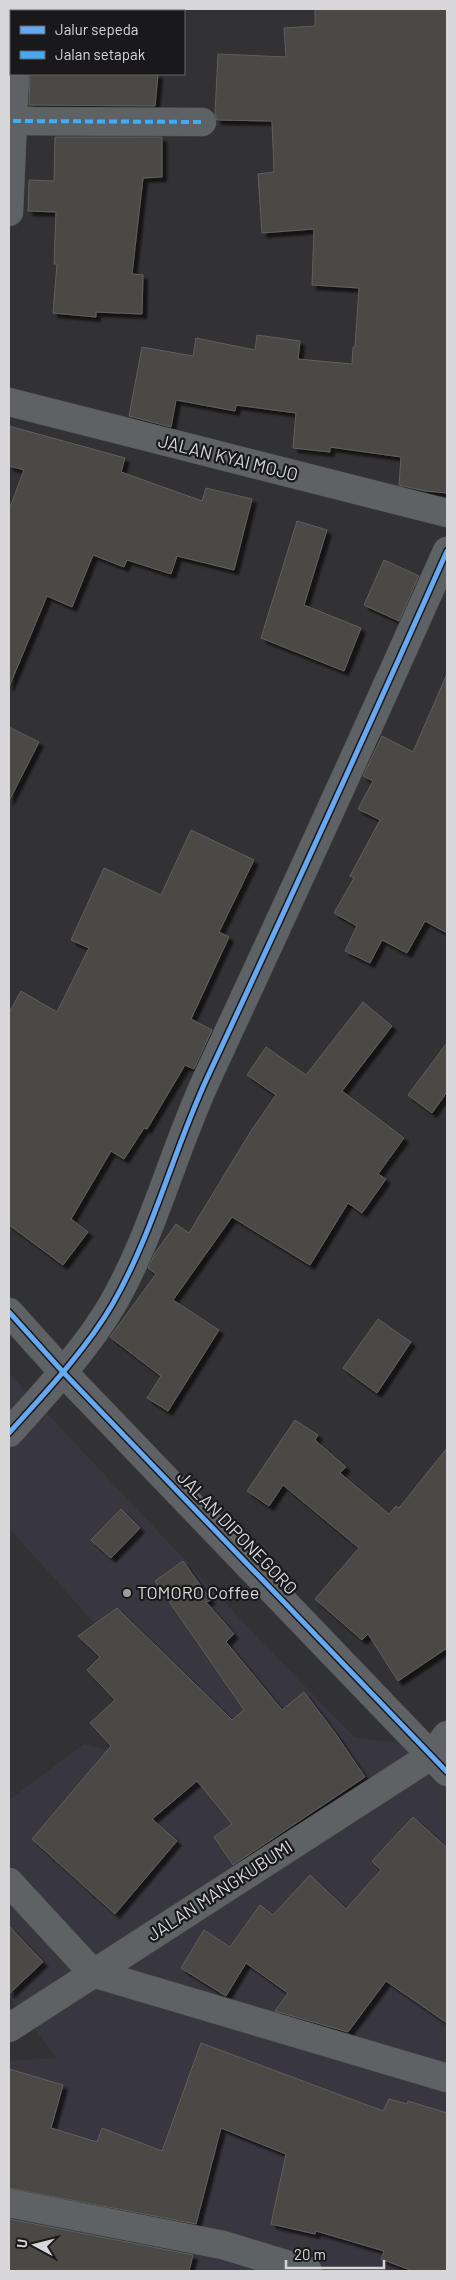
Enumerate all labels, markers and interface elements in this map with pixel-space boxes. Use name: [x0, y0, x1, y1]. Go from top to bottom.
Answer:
legend: [10, 10, 185, 75]
text: Jalur sepeda: [55, 20, 139, 38]
text: Jalan setapak: [55, 45, 146, 63]
street label: JALAN KYAI MOJO: [156, 429, 301, 485]
street label: JALAN DIPONEGORO: [173, 1466, 303, 1599]
place label: TOMORO Coffee: [137, 1581, 259, 1603]
marker: TOMORO Coffee: [121, 1587, 133, 1599]
street label: JALAN MANGKUBUMI: [143, 1835, 296, 1945]
north arrow: [10, 2220, 60, 2270]
text: U: [13, 2238, 31, 2249]
scale bar: [286, 2238, 384, 2270]
text: 20 m: [294, 2245, 326, 2263]

